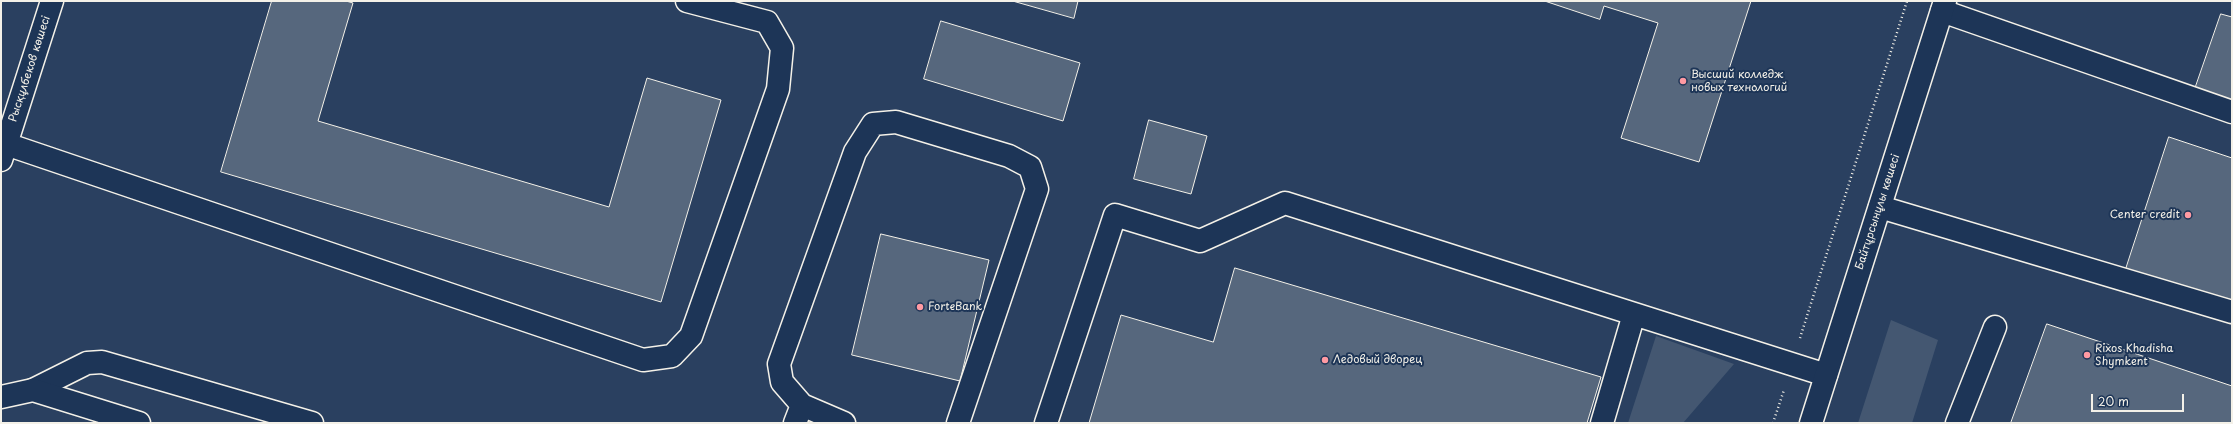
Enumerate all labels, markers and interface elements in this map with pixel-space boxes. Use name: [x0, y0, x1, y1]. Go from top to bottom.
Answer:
street label: Рысқұлбеков көшесі: [7, 14, 53, 124]
place label: Высший колледж новых технологий: [1691, 68, 1787, 94]
marker: Высший колледж новых технологий: [1678, 76, 1688, 86]
street label: Байтұрсынұлы көшесі: [1853, 153, 1903, 271]
place label: Center credit: [2110, 208, 2180, 222]
marker: Center credit: [2183, 210, 2193, 220]
place label: ForteBank: [928, 300, 982, 314]
marker: ForteBank: [915, 302, 925, 312]
place label: Rixos Khadisha Shymkent: [2095, 342, 2173, 368]
marker: Rixos Khadisha Shymkent: [2082, 350, 2092, 360]
place label: Ледовый дворец: [1333, 353, 1422, 367]
marker: Ледовый дворец: [1320, 355, 1330, 365]
scale bar: [2093, 386, 2186, 412]
text: 20 m: [2098, 392, 2129, 410]

